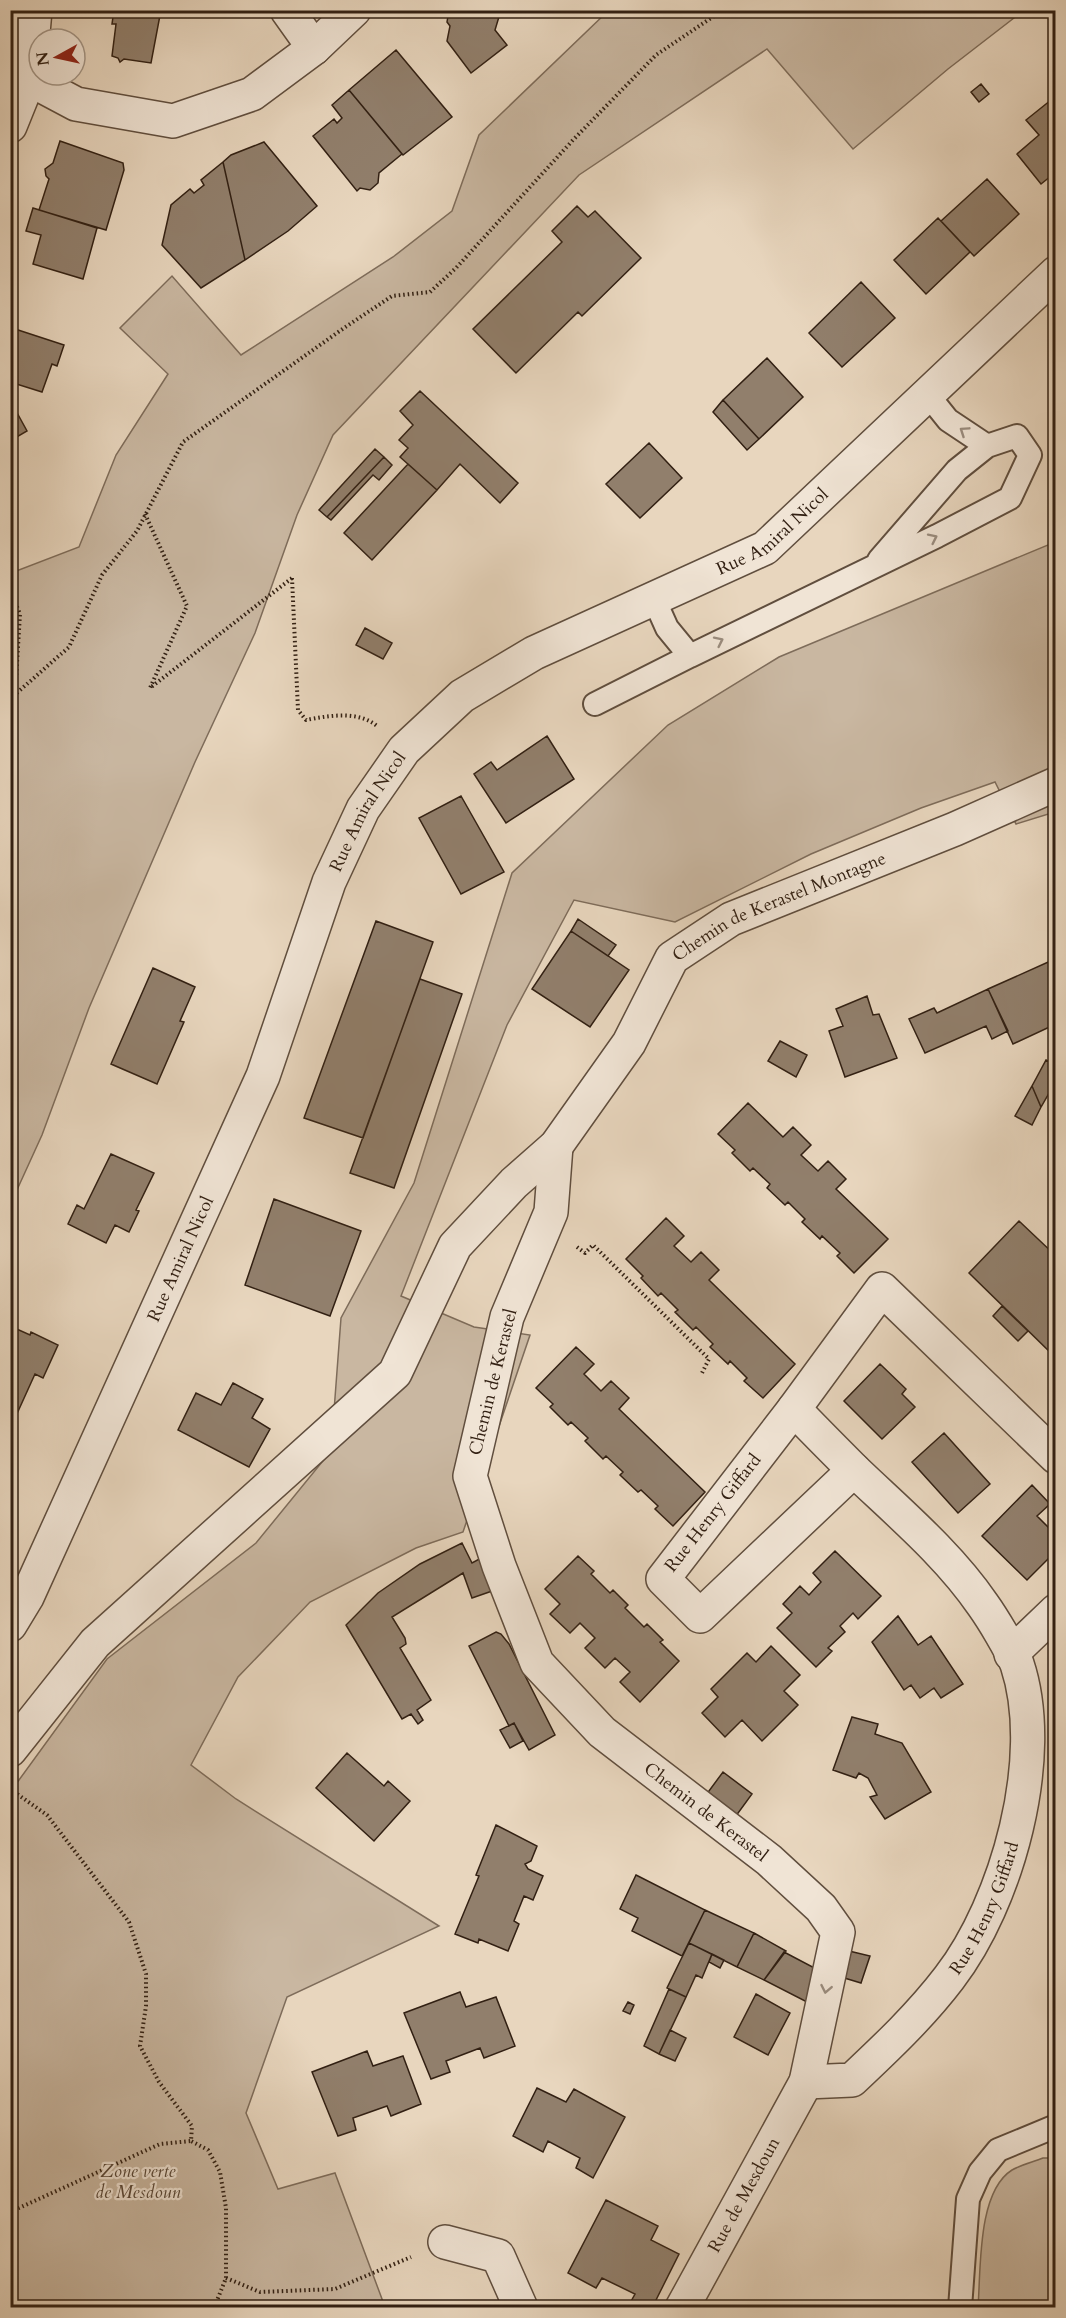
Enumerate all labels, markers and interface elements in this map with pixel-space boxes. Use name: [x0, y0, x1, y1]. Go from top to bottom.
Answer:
north arrow: [27, 27, 87, 87]
text: N: [31, 50, 55, 67]
one-way arrow: [960, 427, 971, 438]
street label: Rue Amiral Nicol: [712, 482, 834, 581]
one-way arrow: [926, 533, 937, 545]
one-way arrow: [713, 637, 724, 648]
street label: Rue Amiral Nicol: [323, 746, 412, 876]
street label: Chemin de Kerastel Montagne: [667, 846, 890, 967]
street label: Rue Amiral Nicol: [141, 1192, 220, 1326]
street label: Chemin de Kerastel: [463, 1306, 523, 1458]
street label: Rue Henry Giffard: [659, 1448, 767, 1577]
street label: Chemin de Kerastel: [639, 1756, 774, 1868]
street label: Rue Henry Giffard: [943, 1838, 1025, 1980]
one-way arrow: [820, 1984, 833, 1994]
street label: Rue de Mesdoun: [702, 2132, 786, 2257]
park label: Zone verte de Mesdoun: [95, 2159, 181, 2205]

